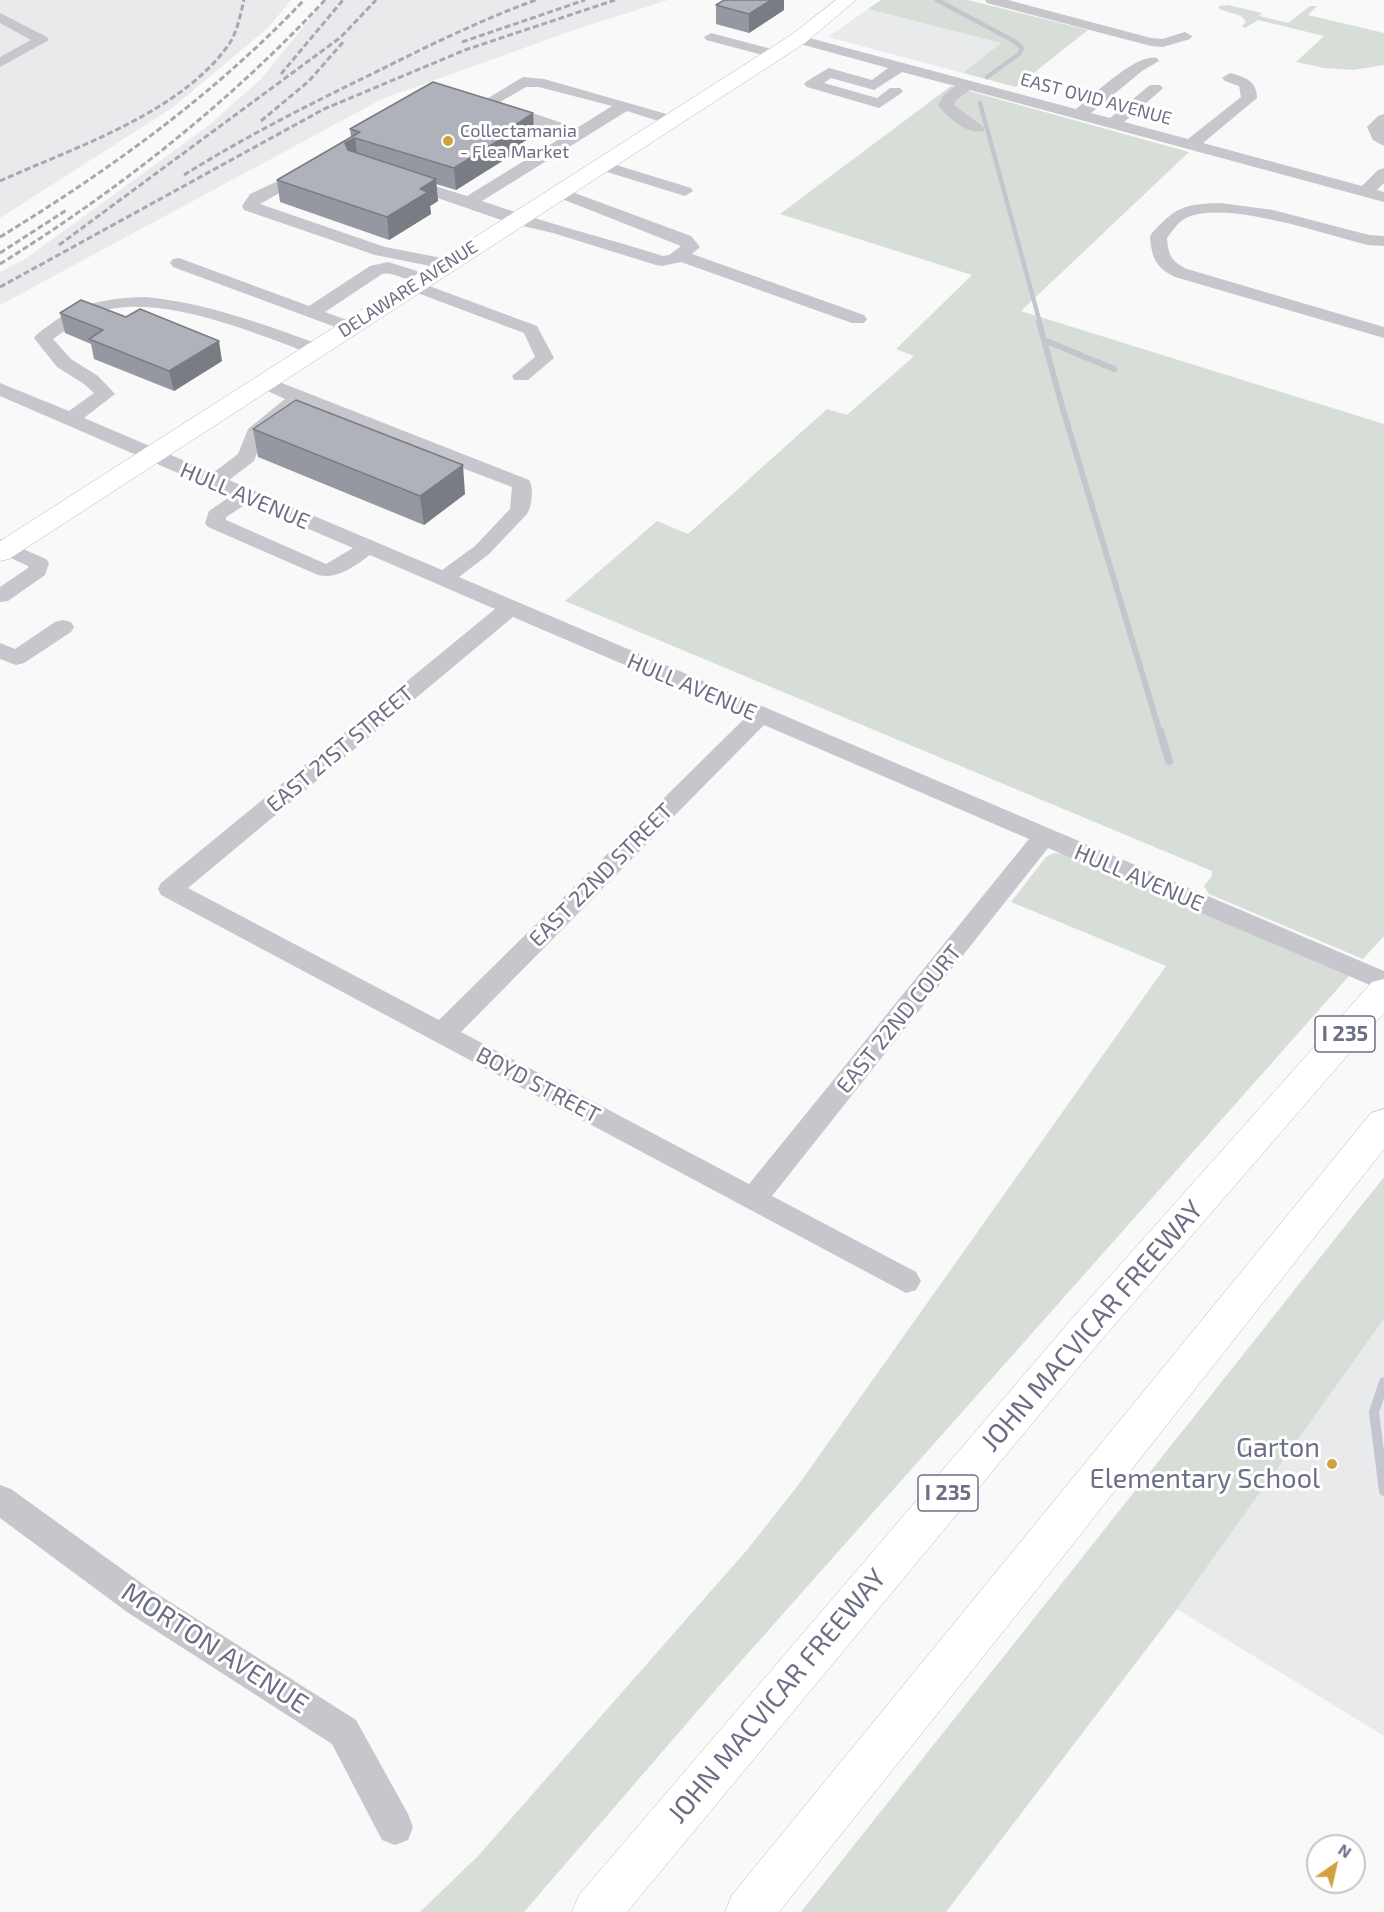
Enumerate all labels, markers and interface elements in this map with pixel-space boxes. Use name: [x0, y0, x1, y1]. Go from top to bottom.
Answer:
street label: EAST OVID AVENUE: [1018, 68, 1174, 130]
place label: Collectamania - Flea Market: [460, 120, 577, 162]
marker: Collectamania - Flea Market: [441, 134, 455, 148]
street label: DELAWARE AVENUE: [334, 236, 482, 342]
street label: HULL AVENUE: [176, 457, 314, 535]
street label: HULL AVENUE: [623, 648, 761, 726]
street label: EAST 21ST STREET: [261, 680, 419, 818]
street label: EAST 22ND STREET: [524, 798, 678, 952]
street label: HULL AVENUE: [1070, 839, 1208, 917]
street label: EAST 22ND COURT: [831, 939, 967, 1099]
road number: I 235: [1315, 1016, 1375, 1052]
street label: BOYD STREET: [472, 1041, 604, 1129]
street label: JOHN MACVICAR FREEWAY: [974, 1194, 1210, 1458]
place label: Garton Elementary School: [1090, 1432, 1320, 1495]
marker: Garton Elementary School: [1325, 1457, 1339, 1471]
road number: I 235: [918, 1475, 978, 1511]
street label: JOHN MACVICAR FREEWAY: [661, 1562, 893, 1830]
street label: MORTON AVENUE: [116, 1576, 314, 1720]
north arrow: [1306, 1834, 1366, 1894]
text: N: [1335, 1839, 1355, 1861]

